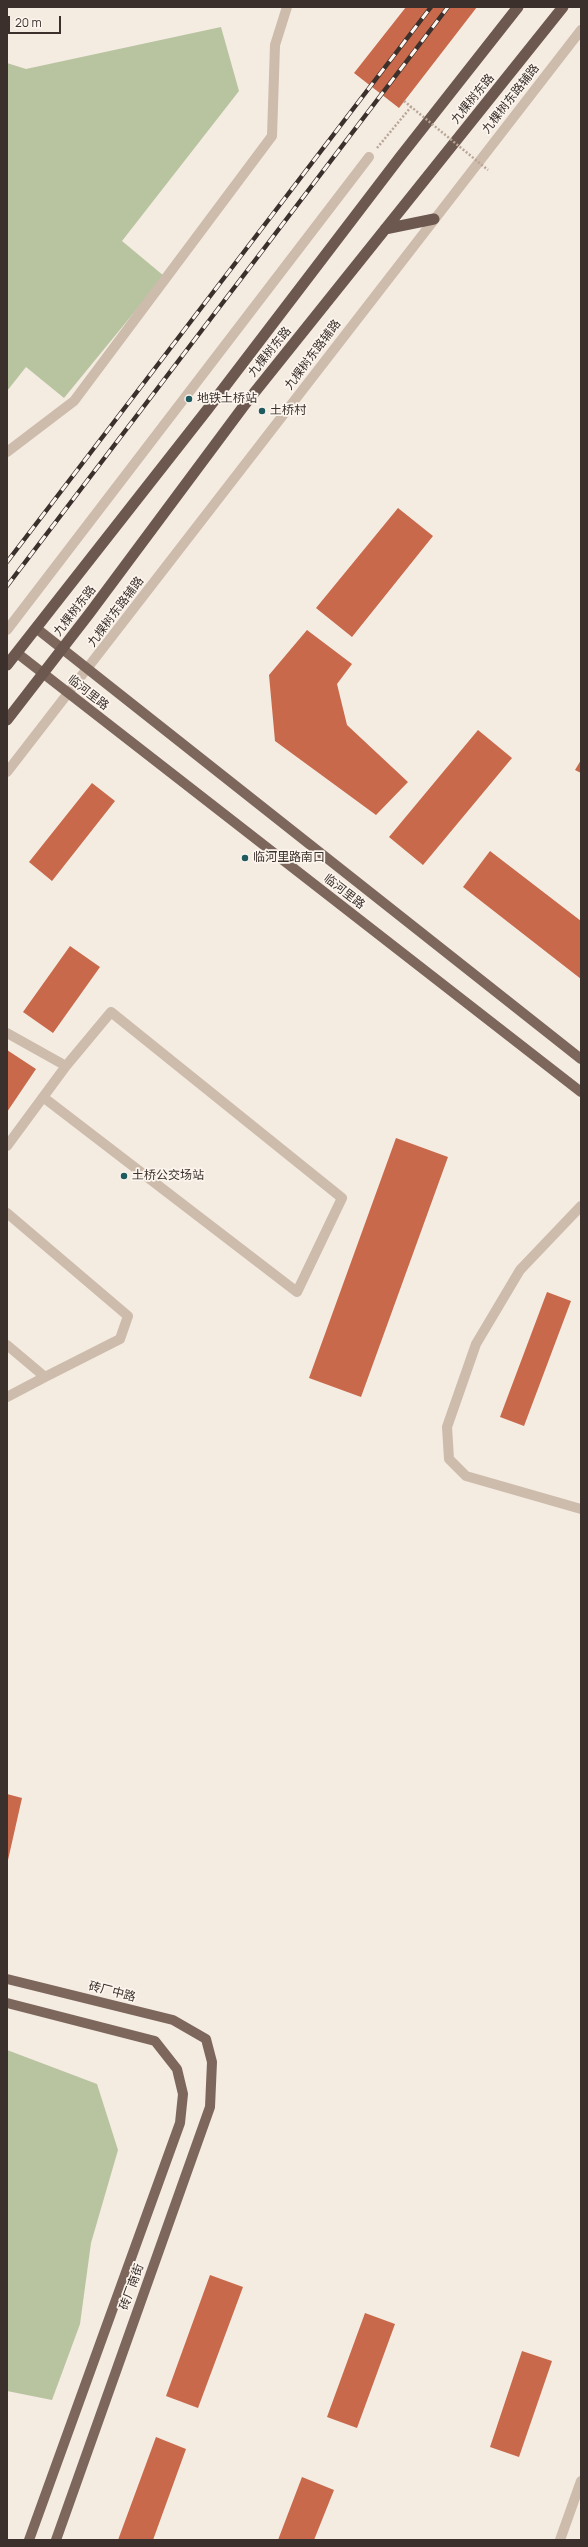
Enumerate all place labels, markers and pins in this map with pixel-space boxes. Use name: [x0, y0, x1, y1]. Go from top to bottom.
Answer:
place label: 地铁土桥站: [197, 392, 257, 406]
marker: 地铁土桥站: [184, 394, 194, 404]
place label: 土桥村: [270, 404, 306, 418]
marker: 土桥村: [257, 406, 267, 416]
place label: 临河里路南口: [253, 851, 325, 865]
marker: 临河里路南口: [240, 853, 250, 863]
place label: 土桥公交场站: [132, 1169, 204, 1183]
marker: 土桥公交场站: [119, 1171, 129, 1181]

